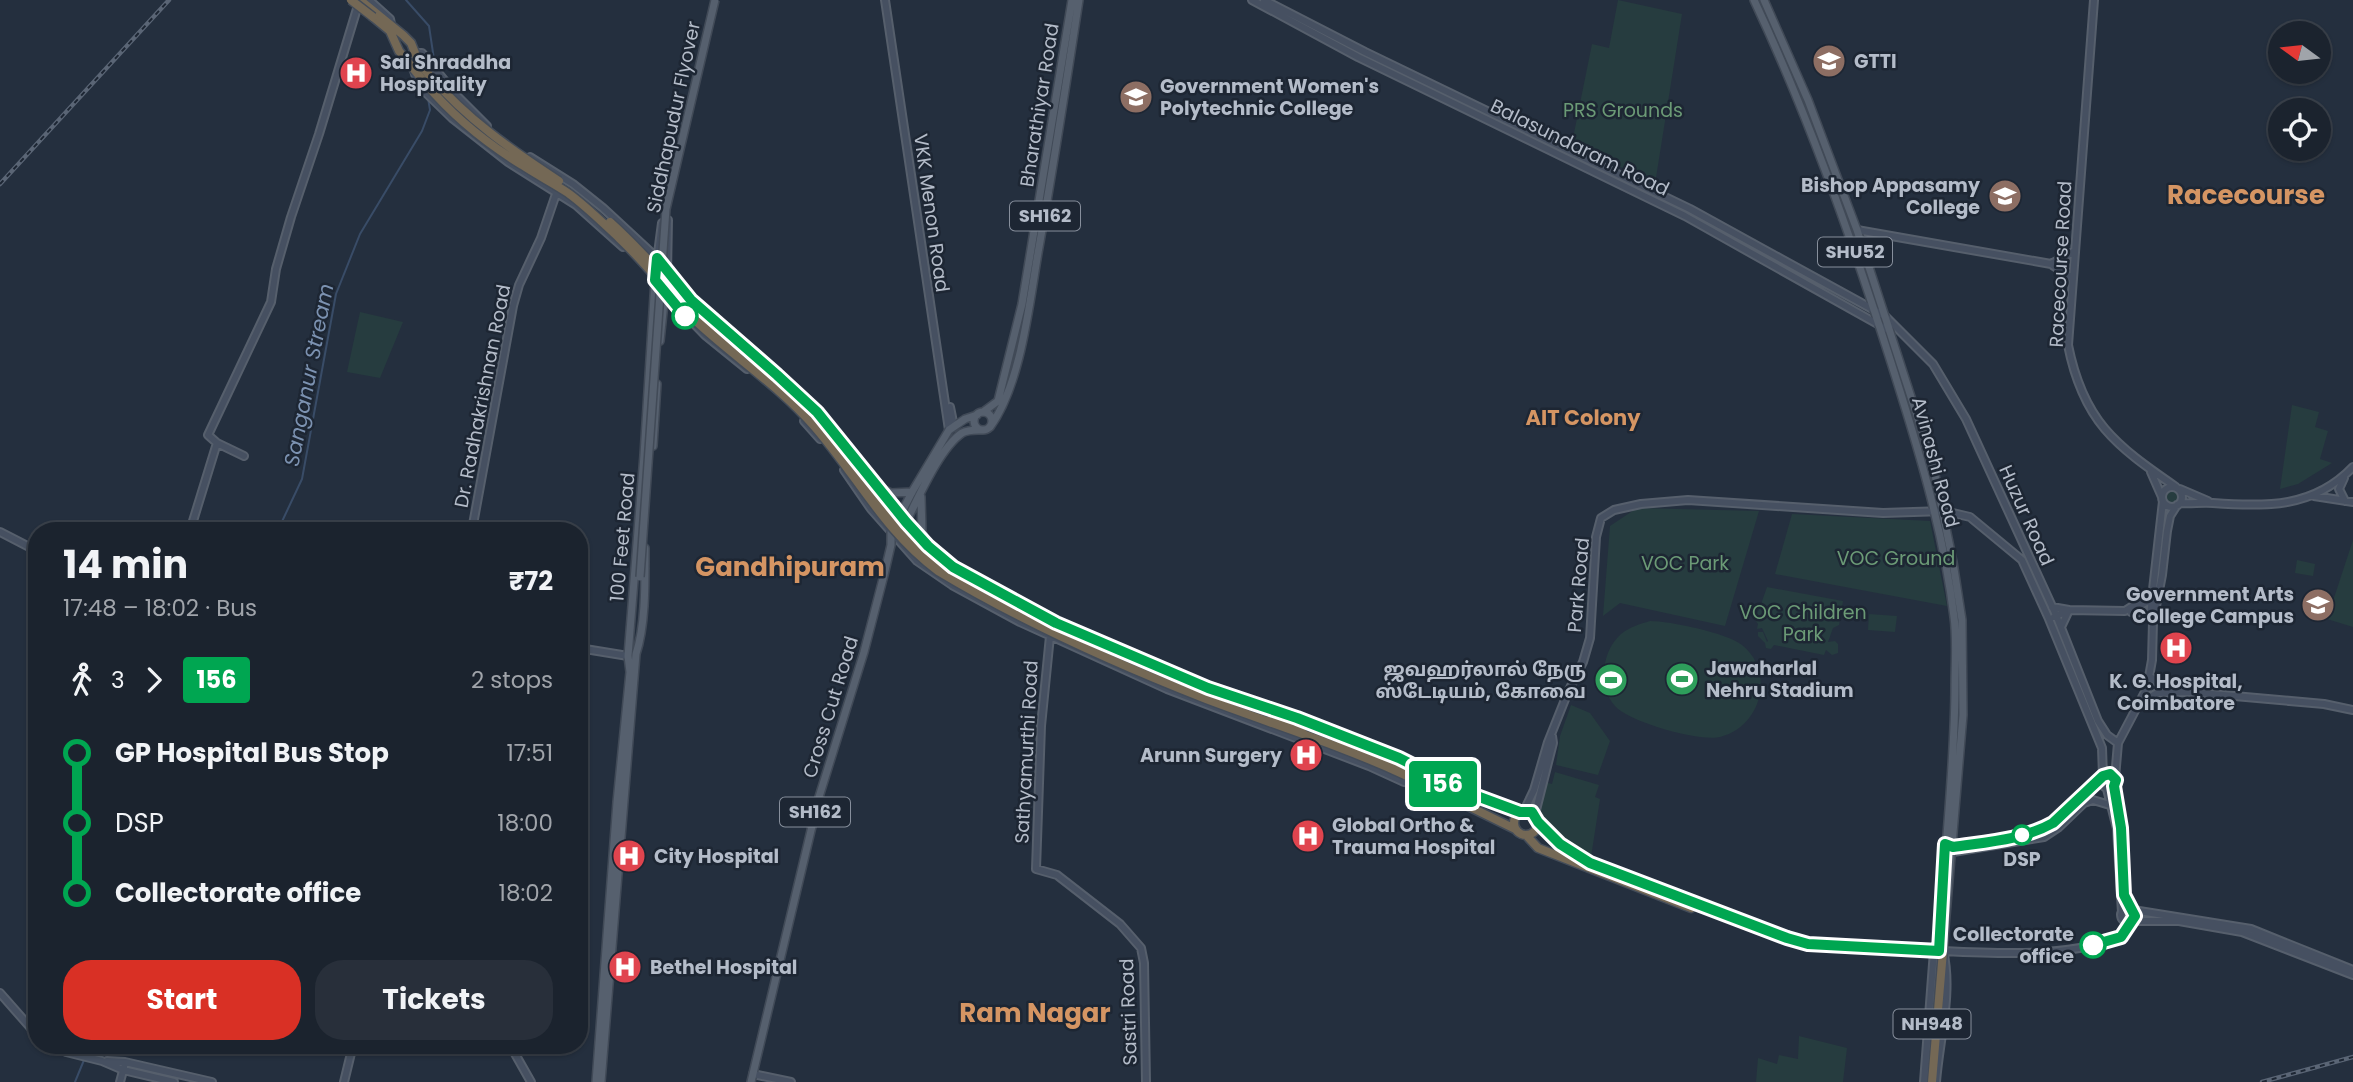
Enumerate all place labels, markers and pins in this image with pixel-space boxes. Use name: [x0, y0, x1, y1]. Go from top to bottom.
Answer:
school or university icon: GTTI: [1810, 42, 1848, 80]
place label: GTTI: [1854, 48, 1897, 75]
place label: Sai Shraddha Hospitality: [380, 49, 511, 98]
hospital icon: Sai Shraddha Hospitality: [337, 54, 375, 92]
place label: Government Women's Polytechnic College: [1160, 73, 1379, 122]
school or university icon: Government Women's Polytechnic College: [1117, 78, 1155, 116]
place label: Bishop Appasamy College: [1801, 172, 1981, 221]
school or university icon: Bishop Appasamy College: [1986, 177, 2024, 215]
unlabelled marker: [672, 303, 698, 329]
place label: Government Arts College Campus: [2126, 581, 2294, 630]
school or university icon: Government Arts College Campus: [2299, 586, 2337, 624]
hospital icon: K. G. Hospital, Coimbatore: [2157, 629, 2195, 667]
place label: Jawaharlal Nehru Stadium: [1706, 655, 1854, 704]
place label: ஜவஹர்லால் நேரு ஸ்டேடியம், கோவை: [1375, 656, 1586, 705]
sports icon: Jawaharlal Nehru Stadium: [1663, 660, 1701, 698]
sports icon: ஜவஹர்லால் நேரு ஸ்டேடியம், கோவை: [1592, 661, 1630, 699]
place label: K. G. Hospital, Coimbatore: [2109, 668, 2243, 717]
hospital icon: Arunn Surgery: [1287, 736, 1325, 774]
place label: Arunn Surgery: [1140, 742, 1283, 769]
place label: Global Ortho & Trauma Hospital: [1332, 812, 1495, 861]
hospital icon: Global Ortho & Trauma Hospital: [1289, 817, 1327, 855]
marker: DSP: [2012, 825, 2032, 845]
hospital icon: City Hospital: [610, 837, 648, 875]
place label: City Hospital: [654, 843, 779, 870]
place label: DSP: [2003, 846, 2041, 873]
place label: Collectorate office: [1953, 921, 2074, 970]
marker: Collectorate office: [2080, 932, 2106, 958]
hospital icon: Bethel Hospital: [606, 948, 644, 986]
place label: Bethel Hospital: [650, 954, 797, 981]

